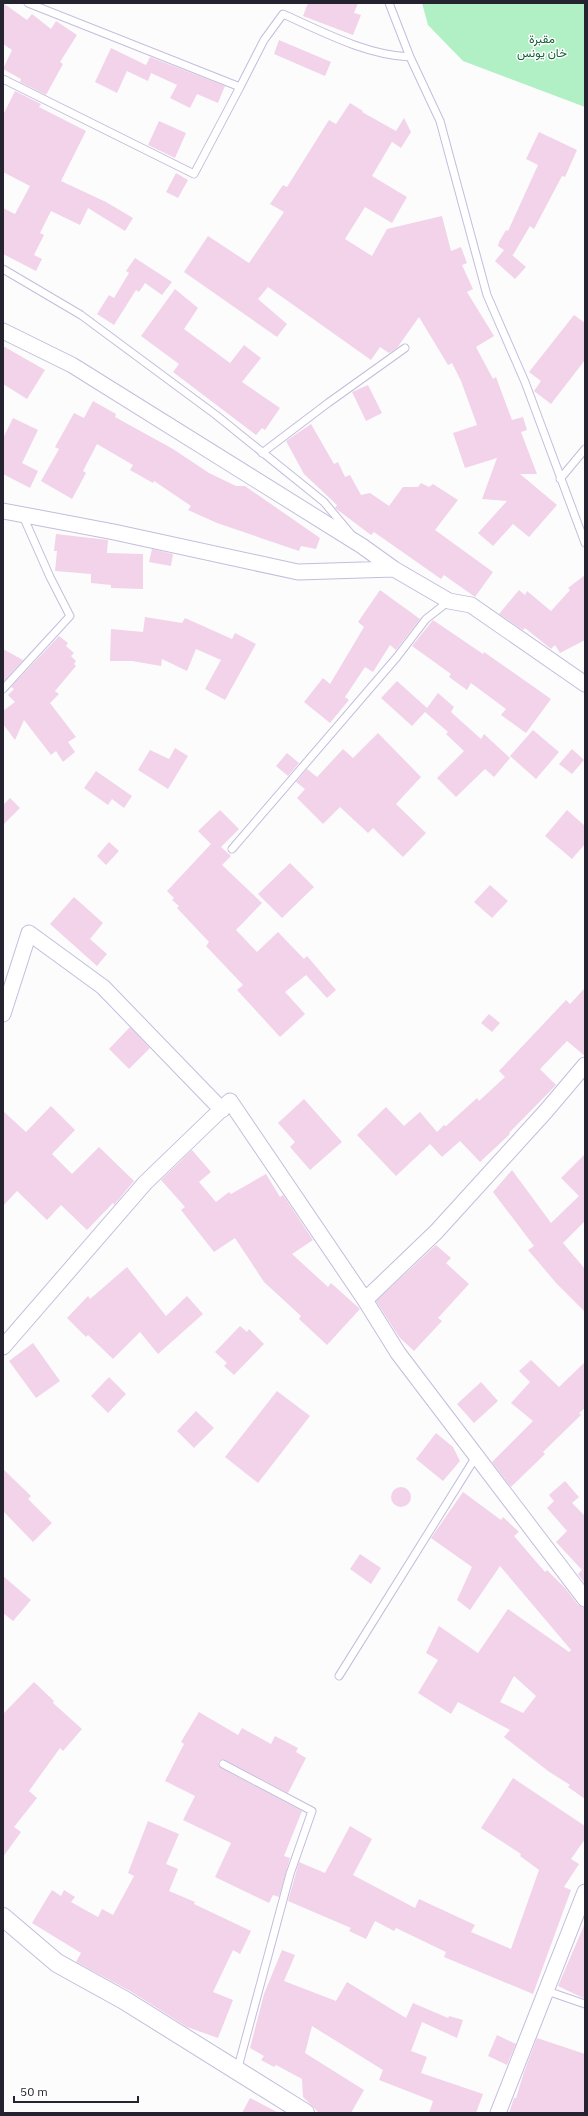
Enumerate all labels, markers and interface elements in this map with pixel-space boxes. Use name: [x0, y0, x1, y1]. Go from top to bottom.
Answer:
park label: مقبرة خان يونس: [517, 31, 567, 61]
scale bar: [14, 2078, 138, 2104]
text: 50 m: [20, 2084, 48, 2099]

